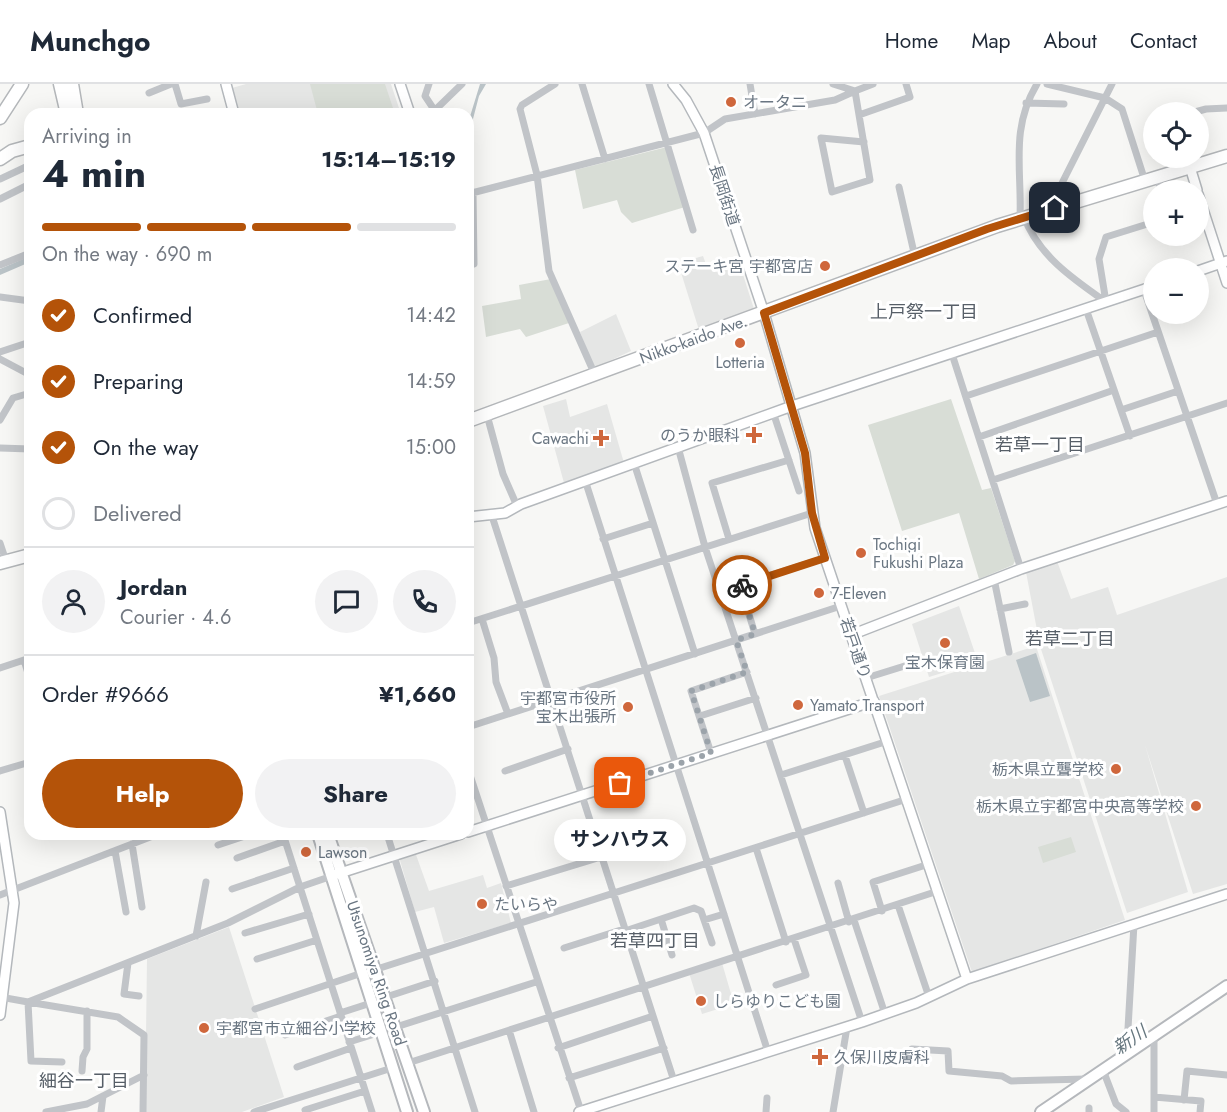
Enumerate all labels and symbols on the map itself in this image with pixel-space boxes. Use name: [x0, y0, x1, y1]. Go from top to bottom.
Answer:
place label: オータニ: [743, 91, 807, 114]
marker: オータニ: [724, 95, 738, 109]
street label: 長岡街道: [704, 161, 745, 229]
pin: [1029, 182, 1080, 233]
place label: ステーキ宮 宇都宮店: [664, 255, 813, 278]
marker: ステーキ宮 宇都宮店: [818, 259, 832, 273]
district label: 上戸祭一丁目: [870, 299, 978, 325]
street label: Nikko-kaido Ave.: [636, 309, 750, 370]
marker: Lotteria: [733, 336, 747, 350]
place label: Lotteria: [715, 351, 765, 374]
place label: のうか眼科: [660, 424, 740, 447]
marker: のうか眼科: [745, 426, 763, 444]
place label: Cawachi: [532, 427, 589, 450]
marker: Cawachi: [594, 431, 608, 445]
district label: 若草一丁目: [995, 432, 1085, 458]
place label: Tochigi Fukushi Plaza: [873, 533, 963, 574]
marker: Tochigi Fukushi Plaza: [854, 546, 868, 560]
courier: [712, 555, 772, 615]
place label: 7-Eleven: [831, 582, 887, 605]
marker: 7-Eleven: [812, 586, 826, 600]
street label: 若戸通り: [834, 614, 877, 682]
district label: 若草二丁目: [1025, 626, 1115, 652]
marker: 宝木保育園: [938, 636, 952, 650]
place label: 宝木保育園: [905, 651, 985, 674]
place label: 宇都宮市役所 宝木出張所: [520, 687, 616, 728]
place label: Yamato Transport: [810, 694, 924, 717]
marker: Yamato Transport: [791, 698, 805, 712]
marker: 宇都宮市役所 宝木出張所: [621, 700, 635, 714]
pin: [594, 757, 645, 808]
place label: 栃木県立聾学校: [992, 758, 1104, 781]
marker: 栃木県立聾学校: [1109, 762, 1123, 776]
place label: 栃木県立宇都宮中央高等学校: [976, 795, 1184, 818]
marker: 栃木県立宇都宮中央高等学校: [1189, 799, 1203, 813]
callout: サンハウス: [554, 819, 686, 861]
place label: Lawson: [318, 841, 367, 864]
marker: Lawson: [299, 845, 313, 859]
place label: たいらや: [494, 893, 558, 916]
marker: たいらや: [475, 897, 489, 911]
street label: Utsunomiya Ring Road: [341, 898, 412, 1049]
district label: 若草四丁目: [610, 928, 700, 954]
place label: しらゆりこども園: [713, 990, 841, 1013]
marker: しらゆりこども園: [694, 994, 708, 1008]
place label: 宇都宮市立細谷小学校: [216, 1017, 376, 1040]
water label: 新川: [1108, 1018, 1154, 1061]
marker: 宇都宮市立細谷小学校: [197, 1021, 211, 1035]
place label: 久保川皮膚科: [834, 1046, 930, 1069]
marker: 久保川皮膚科: [811, 1048, 829, 1066]
district label: 細谷一丁目: [39, 1068, 129, 1094]

